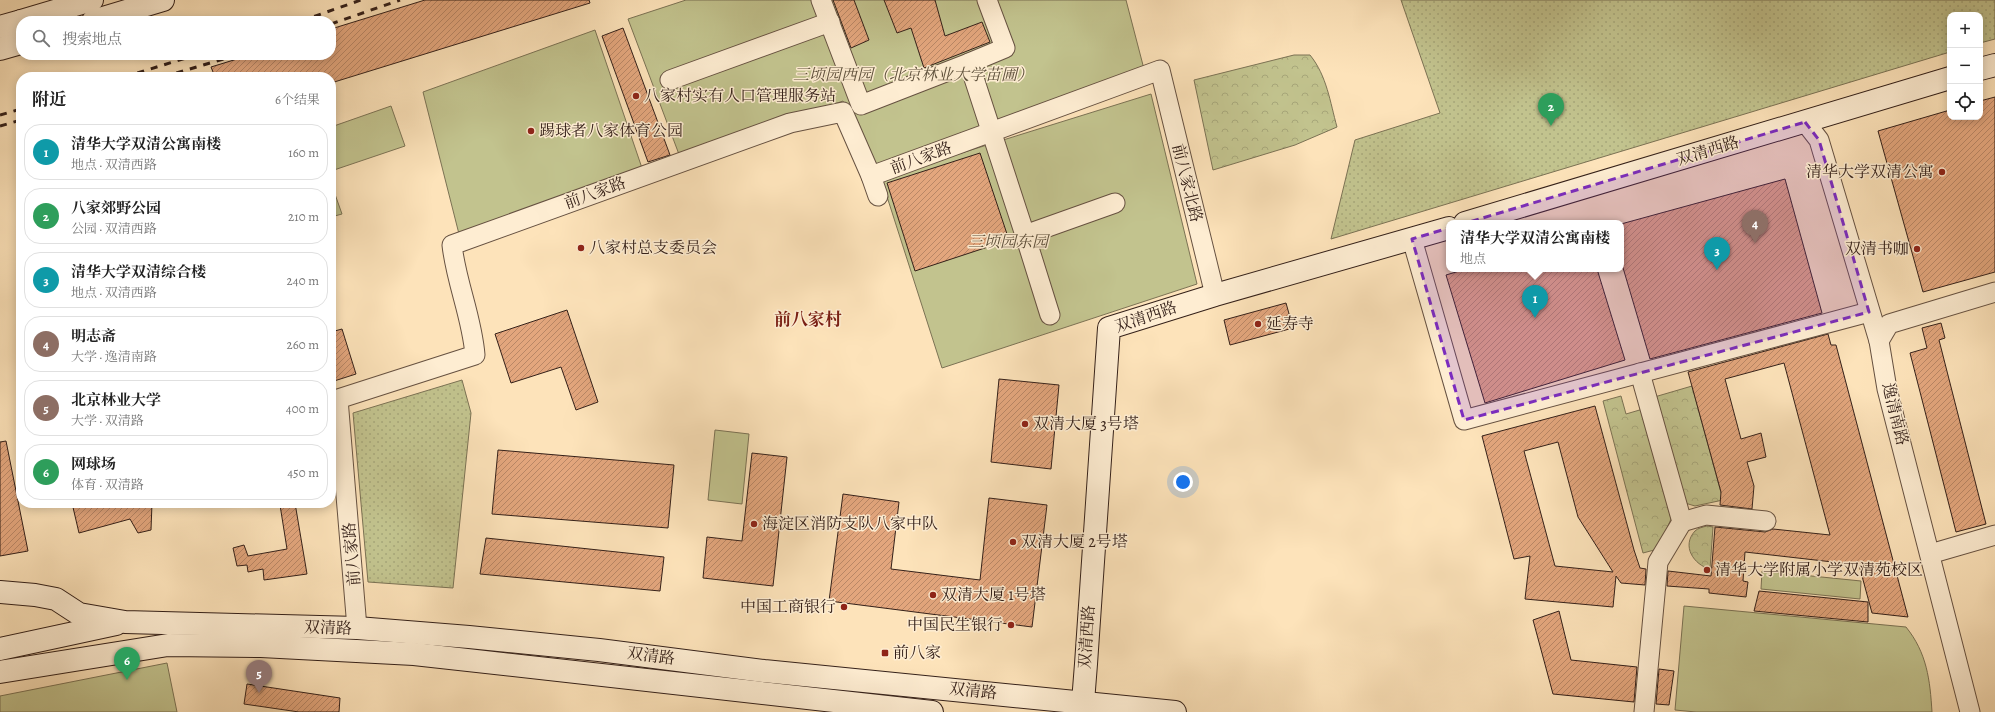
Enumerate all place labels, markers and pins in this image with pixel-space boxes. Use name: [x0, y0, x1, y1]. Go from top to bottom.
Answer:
place label: 八家村实有人口管理服务站: [644, 85, 836, 107]
marker: 八家村实有人口管理服务站: [631, 91, 641, 101]
pin: 2: [1538, 93, 1564, 126]
place label: 踢球者八家体育公园: [539, 120, 683, 142]
marker: 踢球者八家体育公园: [526, 126, 536, 136]
place label: 清华大学双清公寓: [1806, 161, 1934, 183]
marker: 清华大学双清公寓: [1937, 167, 1947, 177]
pin: 4: [1742, 210, 1768, 243]
place label: 八家村总支委员会: [589, 237, 717, 259]
pin: 3: [1704, 237, 1730, 270]
place label: 双清书咖: [1845, 238, 1909, 260]
marker: 八家村总支委员会: [576, 243, 586, 253]
marker: 双清书咖: [1912, 244, 1922, 254]
pin: 1: [1522, 285, 1548, 318]
place label: 延寿寺: [1266, 313, 1314, 335]
marker: 延寿寺: [1253, 319, 1263, 329]
place label: 双清大厦 3号塔: [1033, 413, 1139, 435]
marker: 双清大厦 3号塔: [1020, 419, 1030, 429]
place label: 海淀区消防支队八家中队: [762, 513, 938, 535]
marker: 海淀区消防支队八家中队: [749, 519, 759, 529]
place label: 双清大厦 2号塔: [1021, 531, 1128, 553]
marker: 双清大厦 2号塔: [1008, 537, 1018, 547]
place label: 清华大学附属小学双清苑校区: [1715, 559, 1923, 581]
marker: 清华大学附属小学双清苑校区: [1702, 565, 1712, 575]
place label: 双清大厦 1号塔: [941, 584, 1046, 606]
marker: 双清大厦 1号塔: [928, 590, 938, 600]
place label: 中国工商银行: [740, 596, 836, 618]
marker: 中国工商银行: [839, 602, 849, 612]
place label: 中国民生银行: [907, 614, 1003, 636]
marker: 中国民生银行: [1006, 620, 1016, 630]
place label: 前八家: [893, 642, 941, 664]
pin: 6: [114, 647, 140, 680]
marker: 前八家: [880, 648, 890, 658]
pin: 5: [246, 660, 272, 693]

